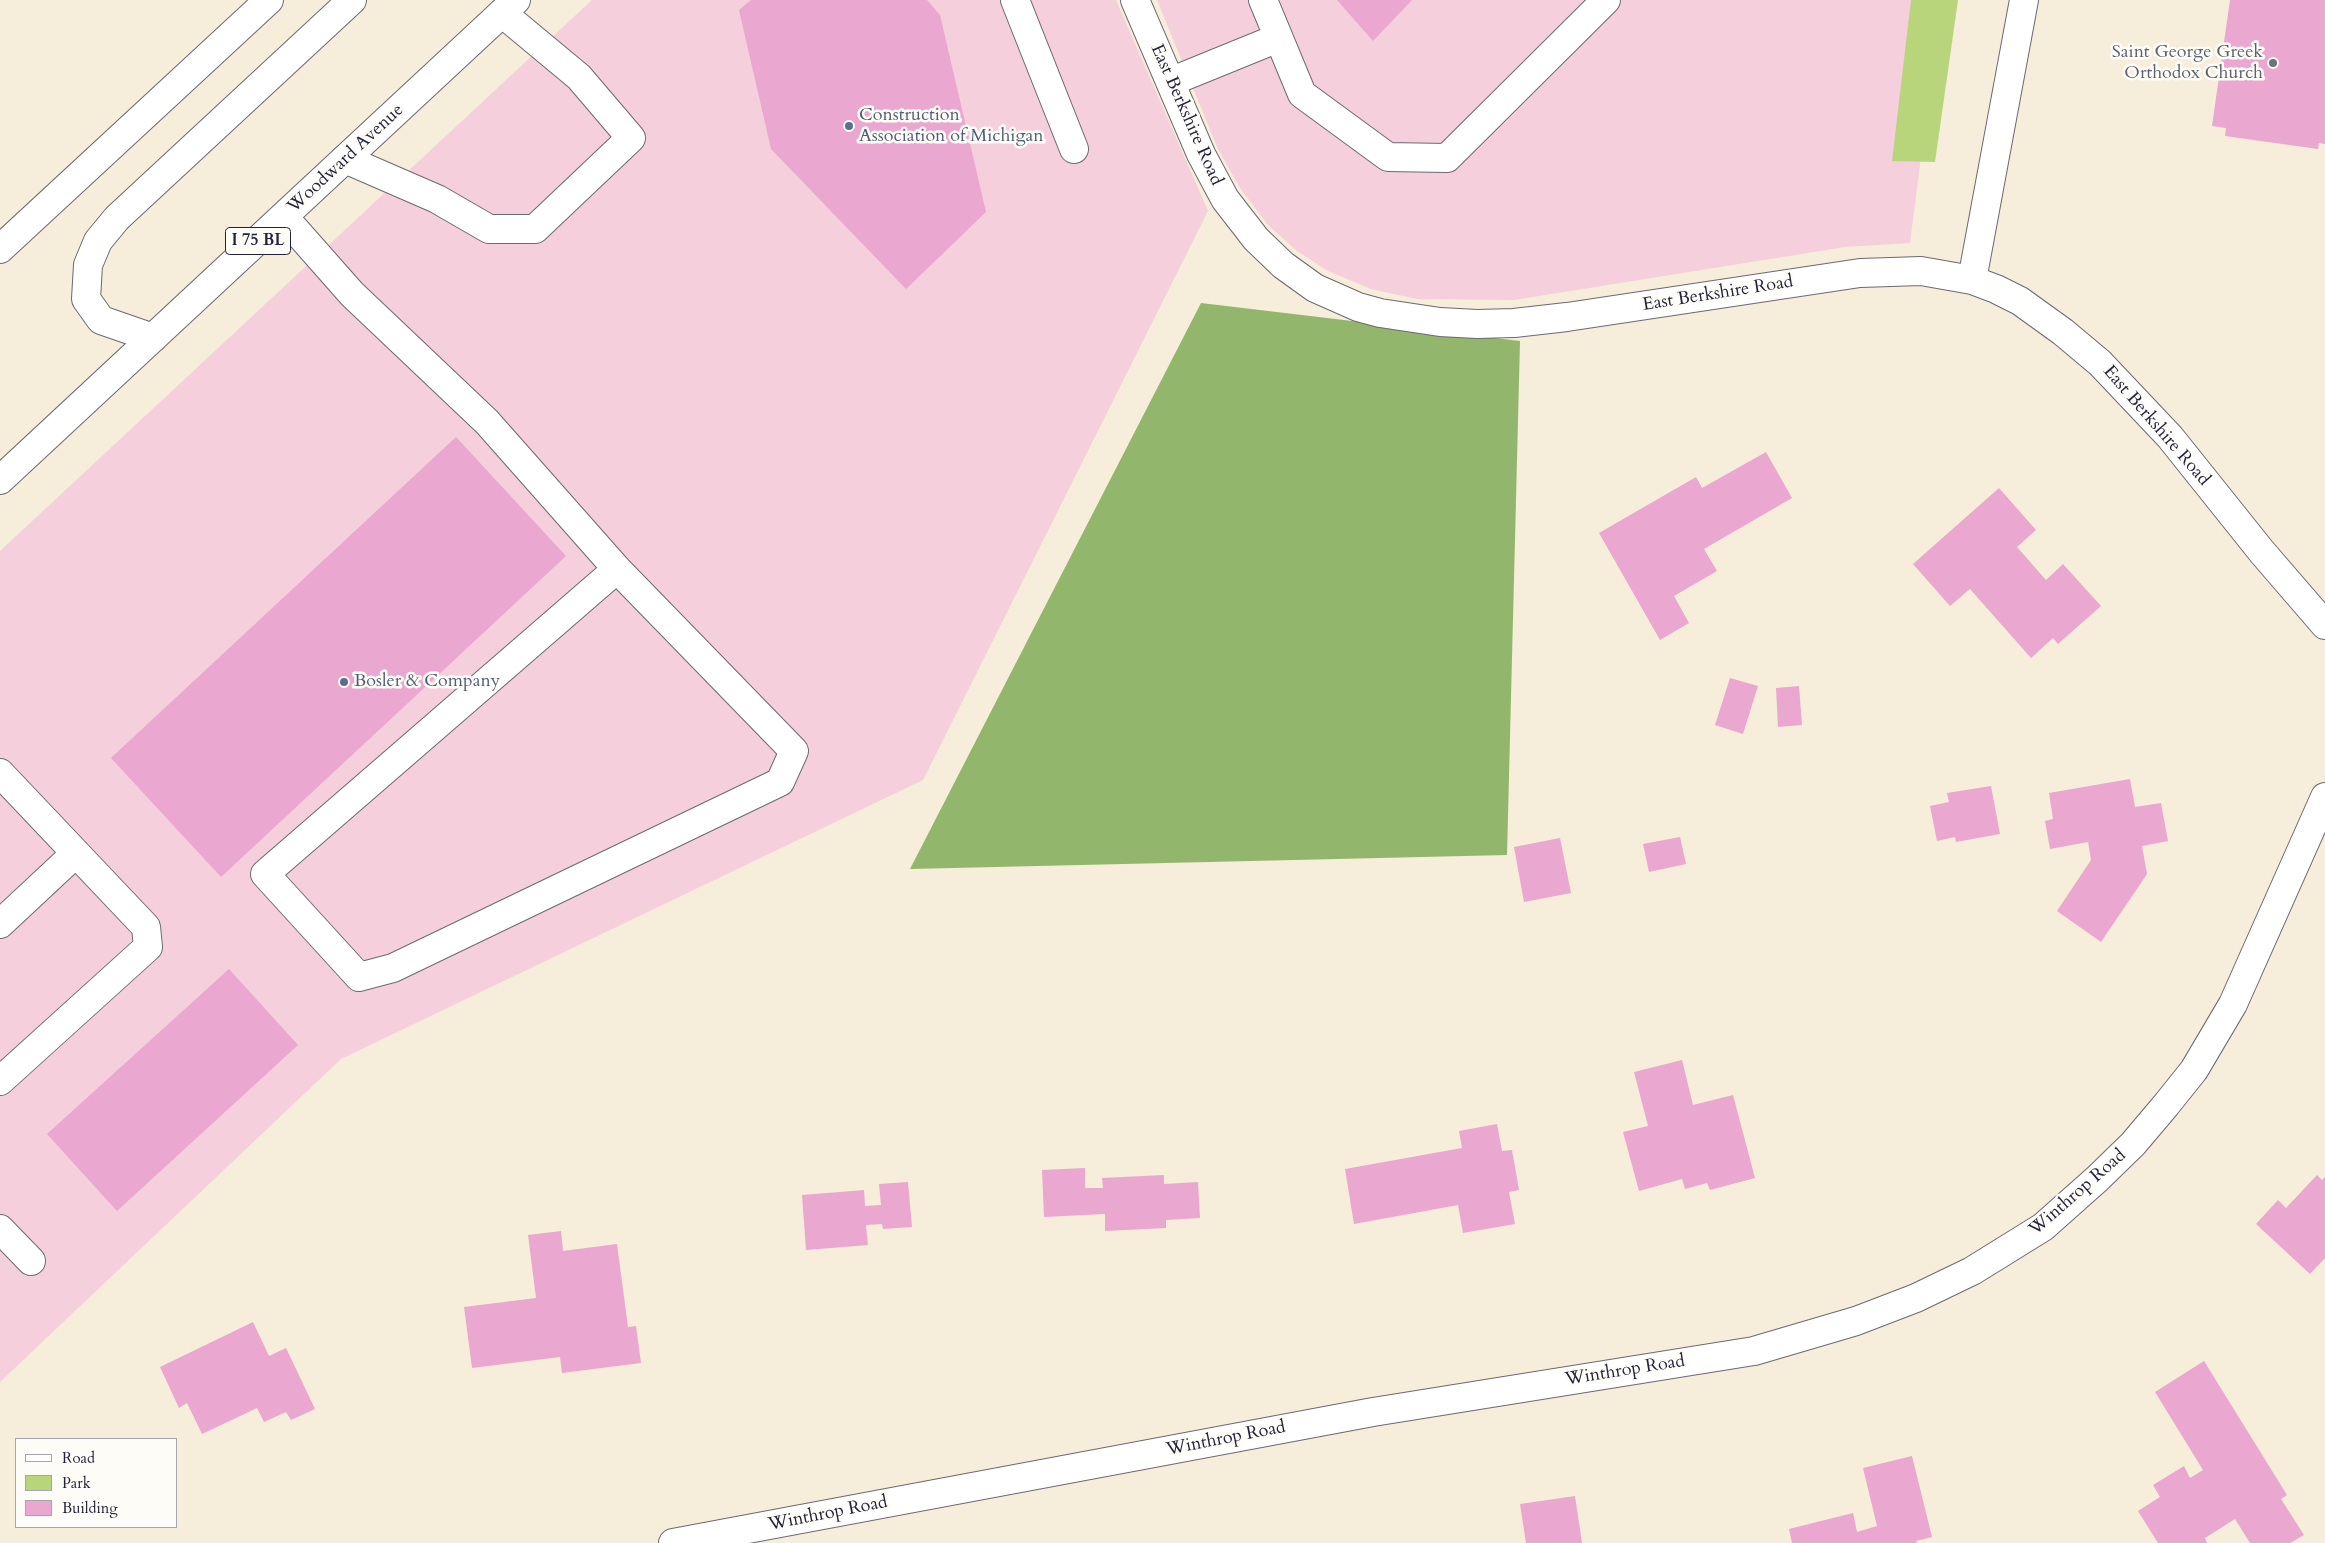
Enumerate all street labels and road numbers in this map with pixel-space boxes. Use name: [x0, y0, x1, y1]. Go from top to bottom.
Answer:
street label: East Berkshire Road: [1145, 41, 1227, 189]
street label: Woodward Avenue: [284, 100, 408, 218]
road number: I 75 BL: [226, 228, 290, 255]
street label: East Berkshire Road: [1641, 271, 1795, 317]
street label: East Berkshire Road: [2098, 362, 2214, 490]
street label: Winthrop Road: [2025, 1145, 2131, 1241]
street label: Winthrop Road: [1564, 1351, 1686, 1391]
street label: Winthrop Road: [1165, 1417, 1287, 1461]
street label: Winthrop Road: [767, 1492, 889, 1536]

